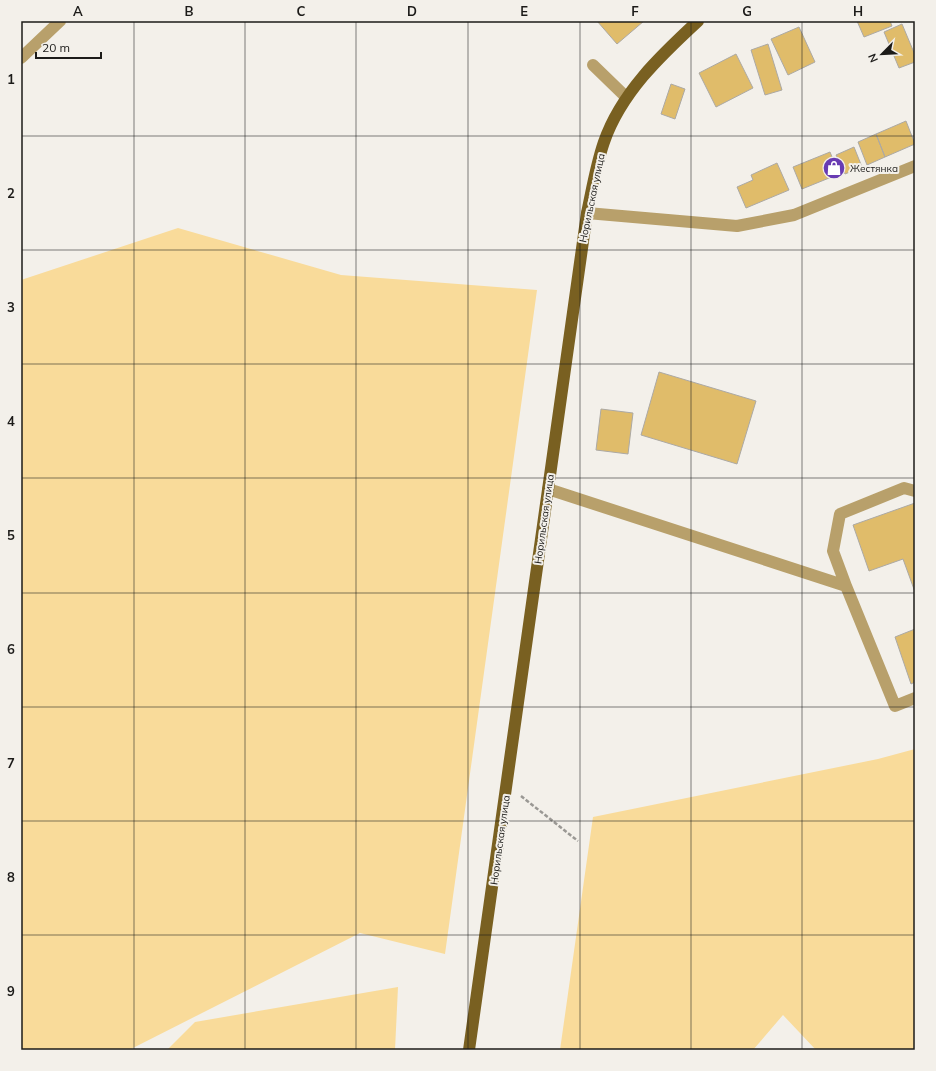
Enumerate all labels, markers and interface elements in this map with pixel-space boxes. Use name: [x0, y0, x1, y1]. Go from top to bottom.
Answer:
text: A: [73, 3, 83, 19]
text: B: [185, 3, 194, 19]
text: C: [297, 3, 306, 19]
text: D: [407, 3, 417, 19]
text: E: [520, 3, 528, 19]
text: F: [631, 3, 639, 19]
text: G: [742, 3, 752, 19]
text: H: [853, 3, 863, 19]
scale bar: [36, 34, 101, 60]
north arrow: [862, 34, 902, 74]
text: 20 m: [42, 40, 70, 55]
text: N: [865, 51, 881, 65]
text: 1: [7, 71, 15, 87]
street label: Норильская улица: [576, 152, 608, 244]
shop icon: Жестянка: [821, 155, 847, 181]
place label: Жестянка: [850, 162, 898, 175]
text: 2: [7, 185, 15, 201]
text: 3: [7, 299, 15, 315]
text: 4: [7, 413, 15, 429]
street label: Норильская улица: [531, 473, 557, 565]
text: 5: [7, 527, 15, 543]
text: 6: [7, 641, 15, 657]
text: 7: [7, 755, 15, 771]
street label: Норильская улица: [487, 794, 513, 886]
text: 8: [7, 869, 15, 885]
text: 9: [7, 983, 15, 999]

